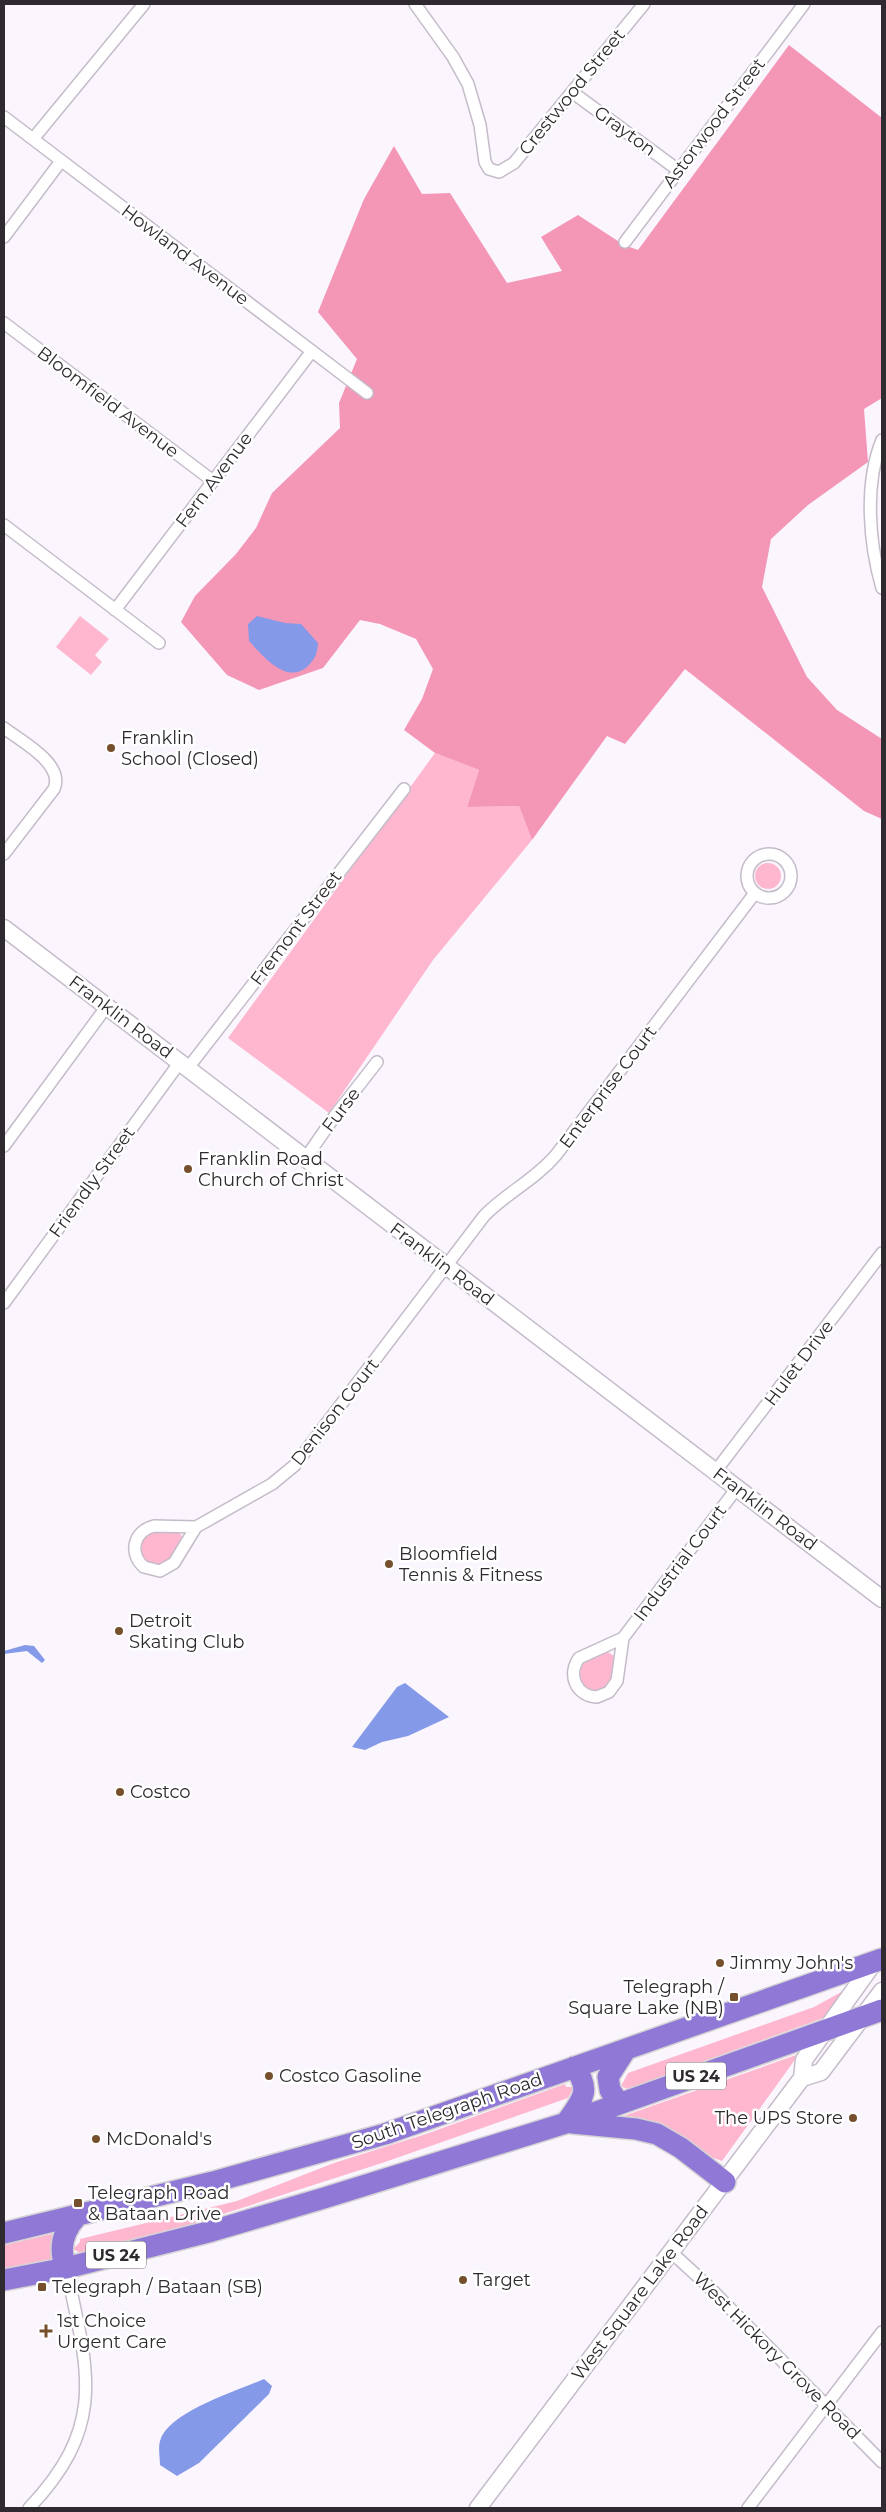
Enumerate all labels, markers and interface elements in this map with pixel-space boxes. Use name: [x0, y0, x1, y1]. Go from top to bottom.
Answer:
street label: Crestwood Street: [514, 24, 630, 160]
street label: Astorwood Street: [658, 54, 770, 192]
street label: Grayton: [590, 101, 660, 161]
street label: Howland Avenue: [117, 200, 253, 310]
street label: Bloomfield Avenue: [33, 342, 183, 463]
street label: Fern Avenue: [171, 428, 257, 532]
place label: Franklin School (Closed): [121, 727, 259, 770]
marker: Franklin School (Closed): [105, 742, 117, 754]
street label: Fremont Street: [246, 866, 346, 990]
street label: Franklin Road: [65, 971, 177, 1063]
street label: Enterprise Court: [555, 1021, 661, 1153]
street label: Furse: [317, 1083, 365, 1137]
street label: Friendly Street: [44, 1122, 140, 1242]
place label: Franklin Road Church of Christ: [198, 1148, 344, 1191]
marker: Franklin Road Church of Christ: [182, 1163, 194, 1175]
street label: Franklin Road: [386, 1218, 498, 1310]
street label: Hulet Drive: [760, 1316, 838, 1410]
street label: Denison Court: [286, 1354, 384, 1470]
street label: Franklin Road: [709, 1463, 821, 1555]
street label: Industrial Court: [629, 1500, 731, 1626]
place label: Bloomfield Tennis & Fitness: [399, 1543, 543, 1586]
marker: Bloomfield Tennis & Fitness: [383, 1558, 395, 1570]
place label: Detroit Skating Club: [129, 1610, 245, 1653]
marker: Detroit Skating Club: [113, 1625, 125, 1637]
place label: Costco: [130, 1781, 191, 1803]
marker: Costco: [114, 1786, 126, 1798]
place label: Jimmy John's: [729, 1952, 853, 1974]
marker: Jimmy John's: [714, 1957, 726, 1969]
place label: Telegraph / Square Lake (NB): [568, 1976, 725, 2019]
marker: Telegraph / Square Lake (NB): [728, 1991, 740, 2003]
road number: US 24: [666, 2062, 726, 2090]
place label: Costco Gasoline: [279, 2065, 422, 2087]
street label: South Telegraph Road: [349, 2068, 545, 2154]
marker: Costco Gasoline: [263, 2070, 275, 2082]
place label: The UPS Store: [715, 2107, 843, 2129]
marker: The UPS Store: [847, 2112, 859, 2124]
place label: McDonald's: [106, 2128, 212, 2150]
marker: McDonald's: [90, 2133, 102, 2145]
place label: Telegraph Road & Bataan Drive: [88, 2182, 230, 2225]
marker: Telegraph Road & Bataan Drive: [72, 2197, 84, 2209]
street label: West Square Lake Road: [567, 2201, 713, 2385]
road number: US 24: [86, 2242, 146, 2268]
street label: West Hickory Grove Road: [689, 2268, 865, 2444]
place label: Target: [473, 2269, 531, 2291]
marker: Target: [457, 2274, 469, 2286]
place label: Telegraph / Bataan (SB): [52, 2276, 263, 2298]
marker: Telegraph / Bataan (SB): [36, 2281, 48, 2293]
place label: 1st Choice Urgent Care: [57, 2310, 167, 2353]
marker: 1st Choice Urgent Care: [39, 2324, 53, 2338]

